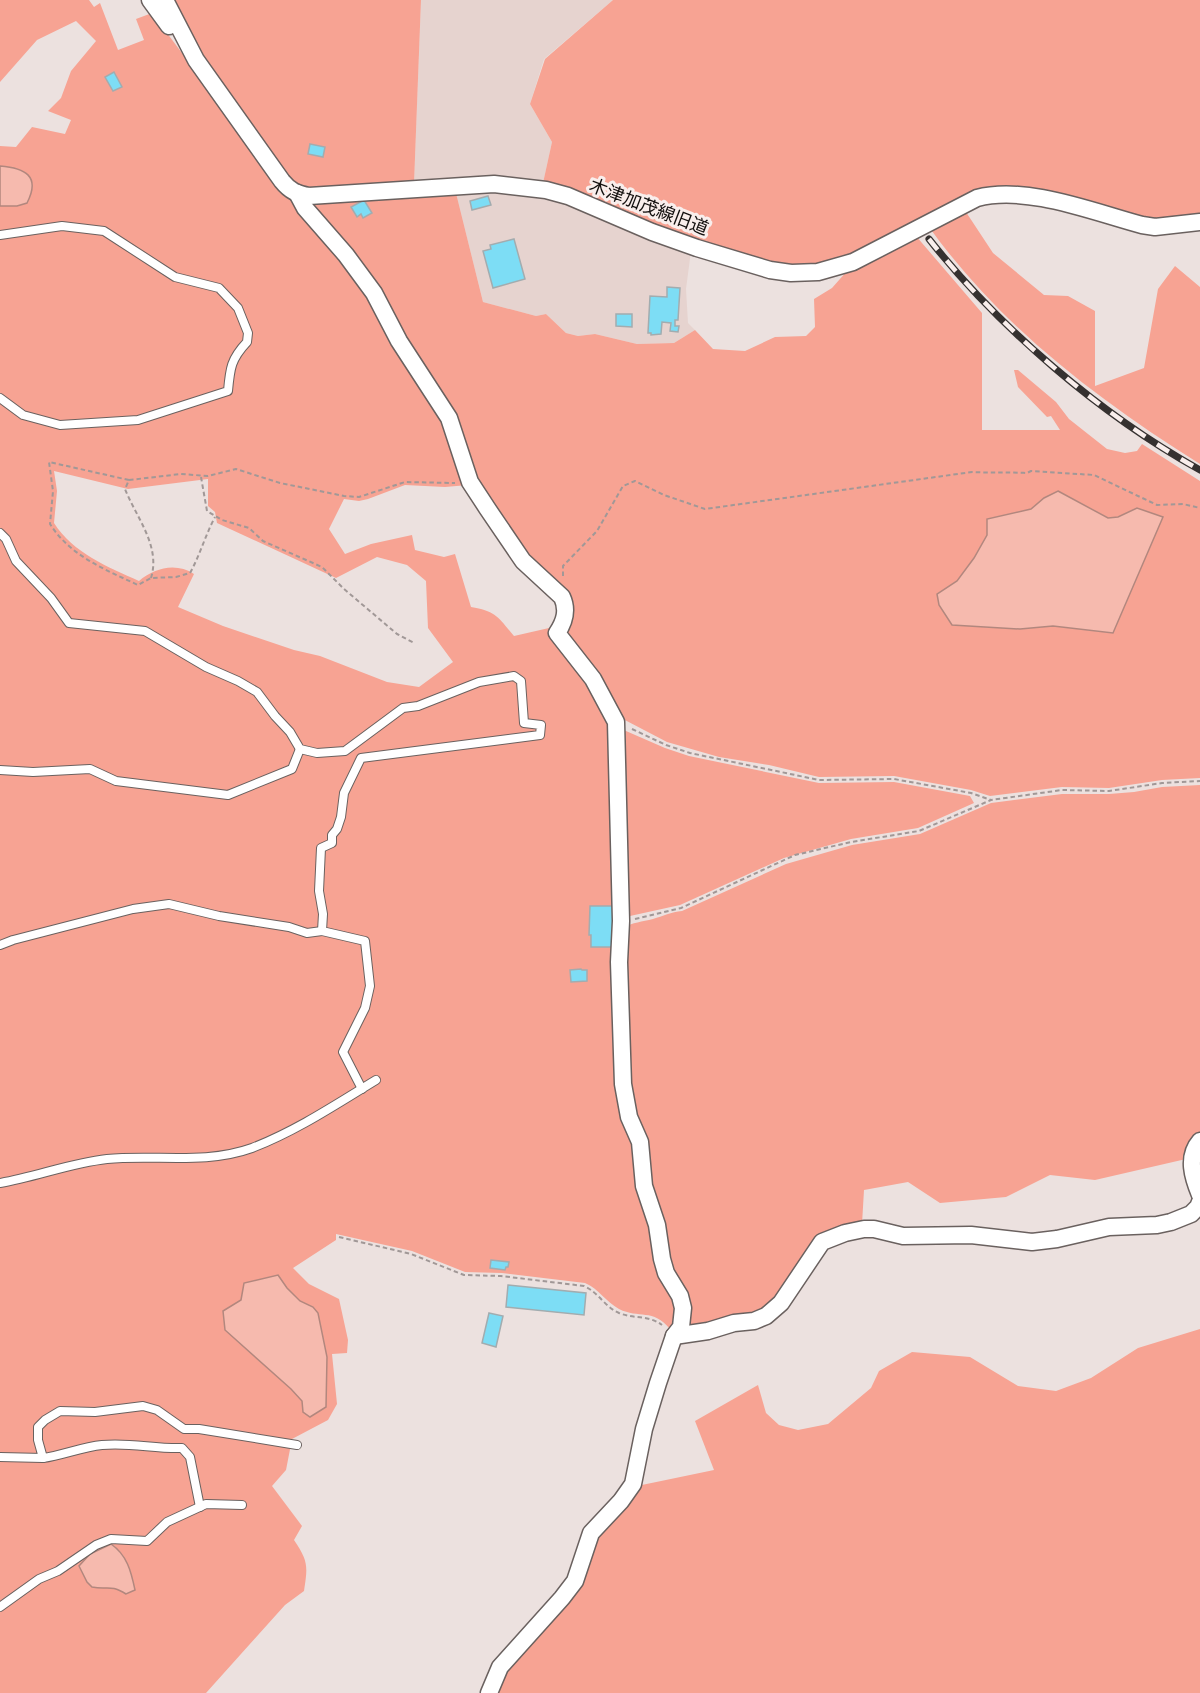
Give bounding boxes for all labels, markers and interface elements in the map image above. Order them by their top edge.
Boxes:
street label: 木津加茂線旧道 [586,174,712,240]

